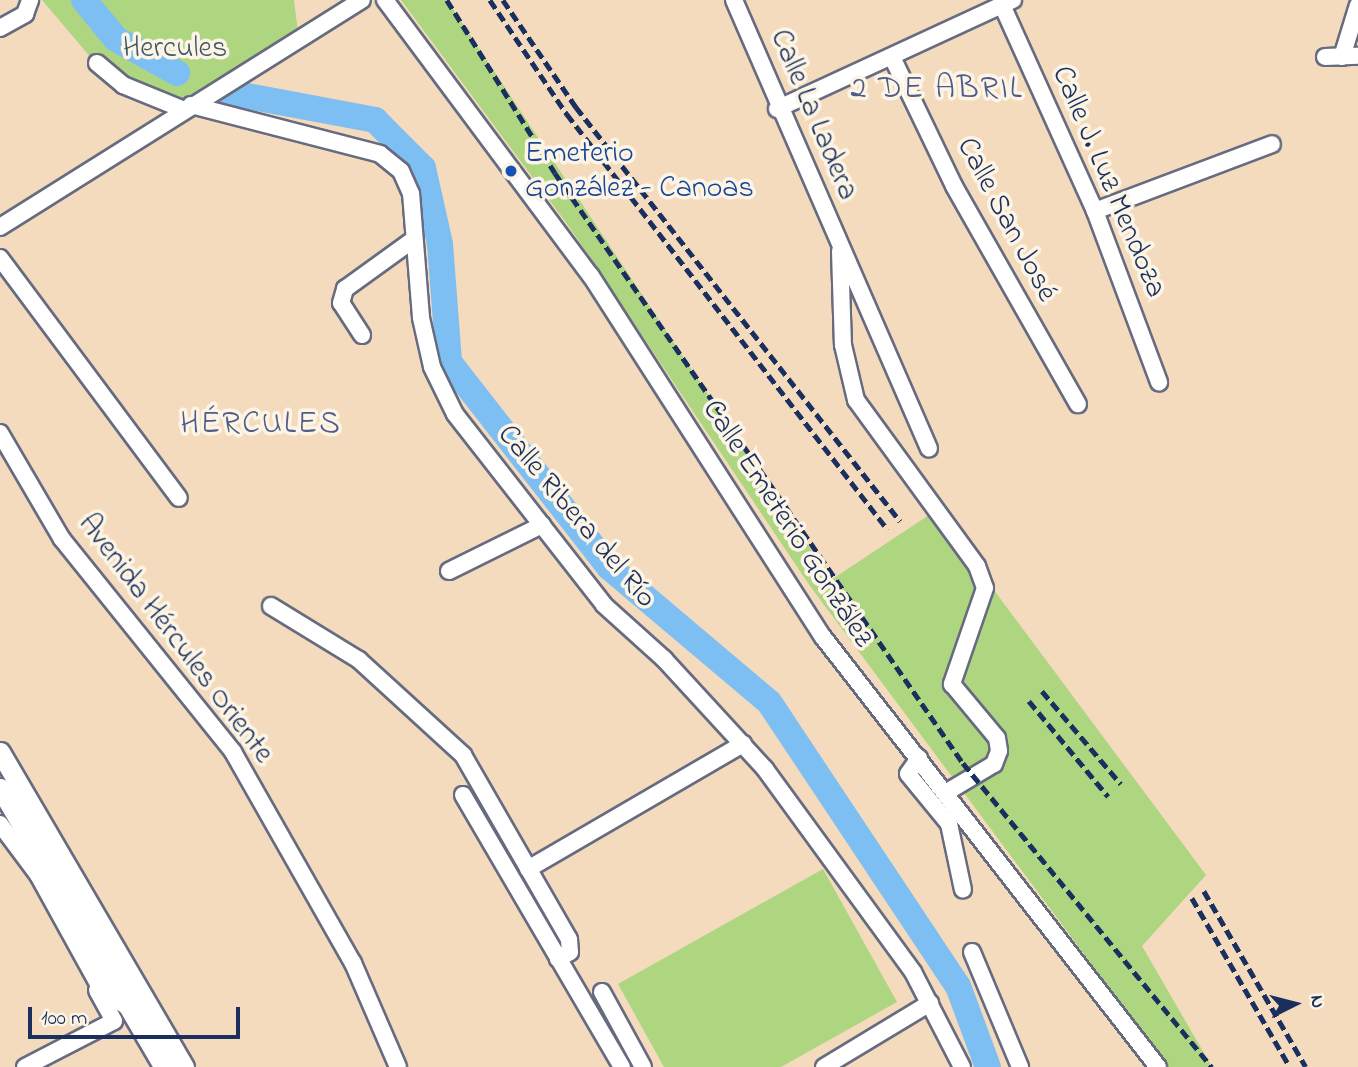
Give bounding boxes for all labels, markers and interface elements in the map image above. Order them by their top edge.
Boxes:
street label: Calle La Ladera [761,24,865,206]
park label: Hercules [123,31,227,67]
street label: Calle J. Luz Mendoza [1043,61,1173,303]
district label: 2 DE ABRIL [852,71,1022,109]
street label: Calle San José [948,132,1064,308]
place label: Emeterio González - Canoas [525,136,754,206]
marker: Emeterio González - Canoas [503,163,519,179]
street label: Calle Emeterio González [694,393,880,655]
district label: HÉRCULES [181,406,341,444]
street label: Calle Ribera del Río [489,418,663,616]
street label: Avenida Hércules Oriente [69,507,281,771]
north arrow [1260,969,1330,1039]
scale bar [32,993,243,1038]
text: N [1302,994,1330,1010]
text: 100 m [41,1004,87,1034]

